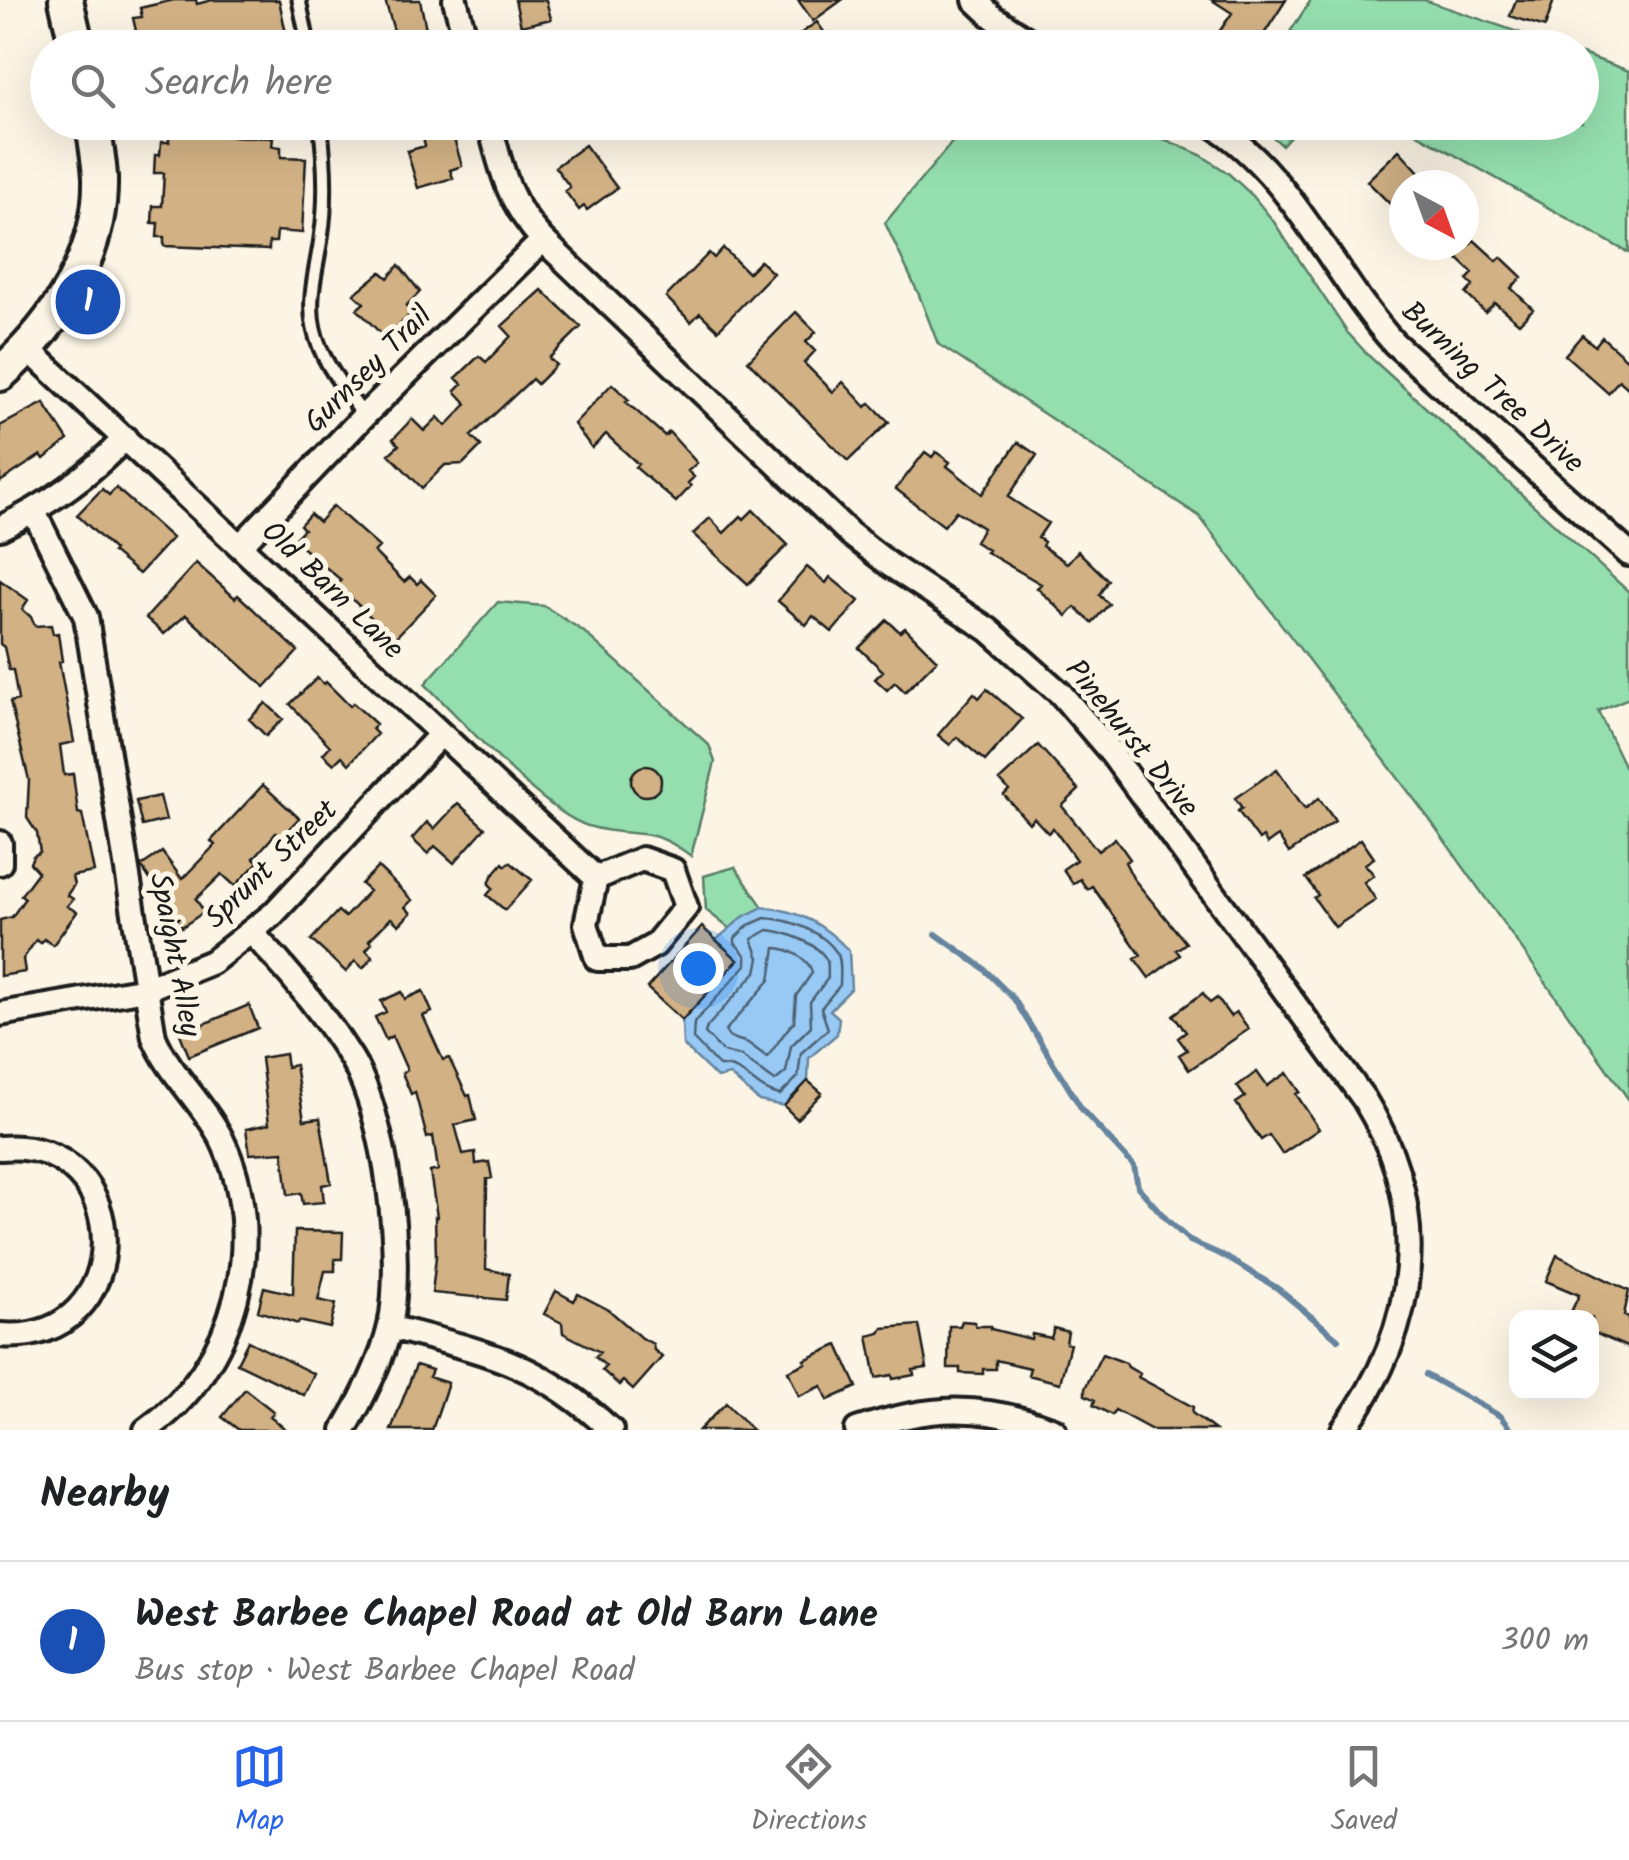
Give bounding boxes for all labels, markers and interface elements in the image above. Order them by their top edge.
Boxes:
search box [30,30,1599,140]
text: Search here [145,55,332,115]
icon: search [65,58,120,113]
north arrow [1389,170,1479,260]
pin: 1 [56,264,120,340]
street label: Burning Tree Drive [1389,290,1595,486]
street label: Gurnsey Trail [293,294,445,446]
street label: Old Barn Lane [249,510,415,672]
street label: Pinehurst Drive [1052,649,1210,829]
street label: Sprunt Street [194,788,350,941]
street label: Spaight Alley [135,869,214,1042]
your location [673,943,724,994]
map controls [1509,1310,1599,1400]
button: layers [1509,1310,1599,1400]
text: Nearby [40,1462,169,1529]
text: West Barbee Chapel Road at Old Barn Lane [135,1586,878,1646]
text: 1 [68,1616,77,1667]
text: 300 m [1500,1616,1589,1667]
text: Bus stop · West Barbee Chapel Road [135,1646,635,1697]
tab: Map [232,1739,287,1844]
tab: Directions [751,1739,867,1844]
tab: Saved [1331,1739,1397,1844]

